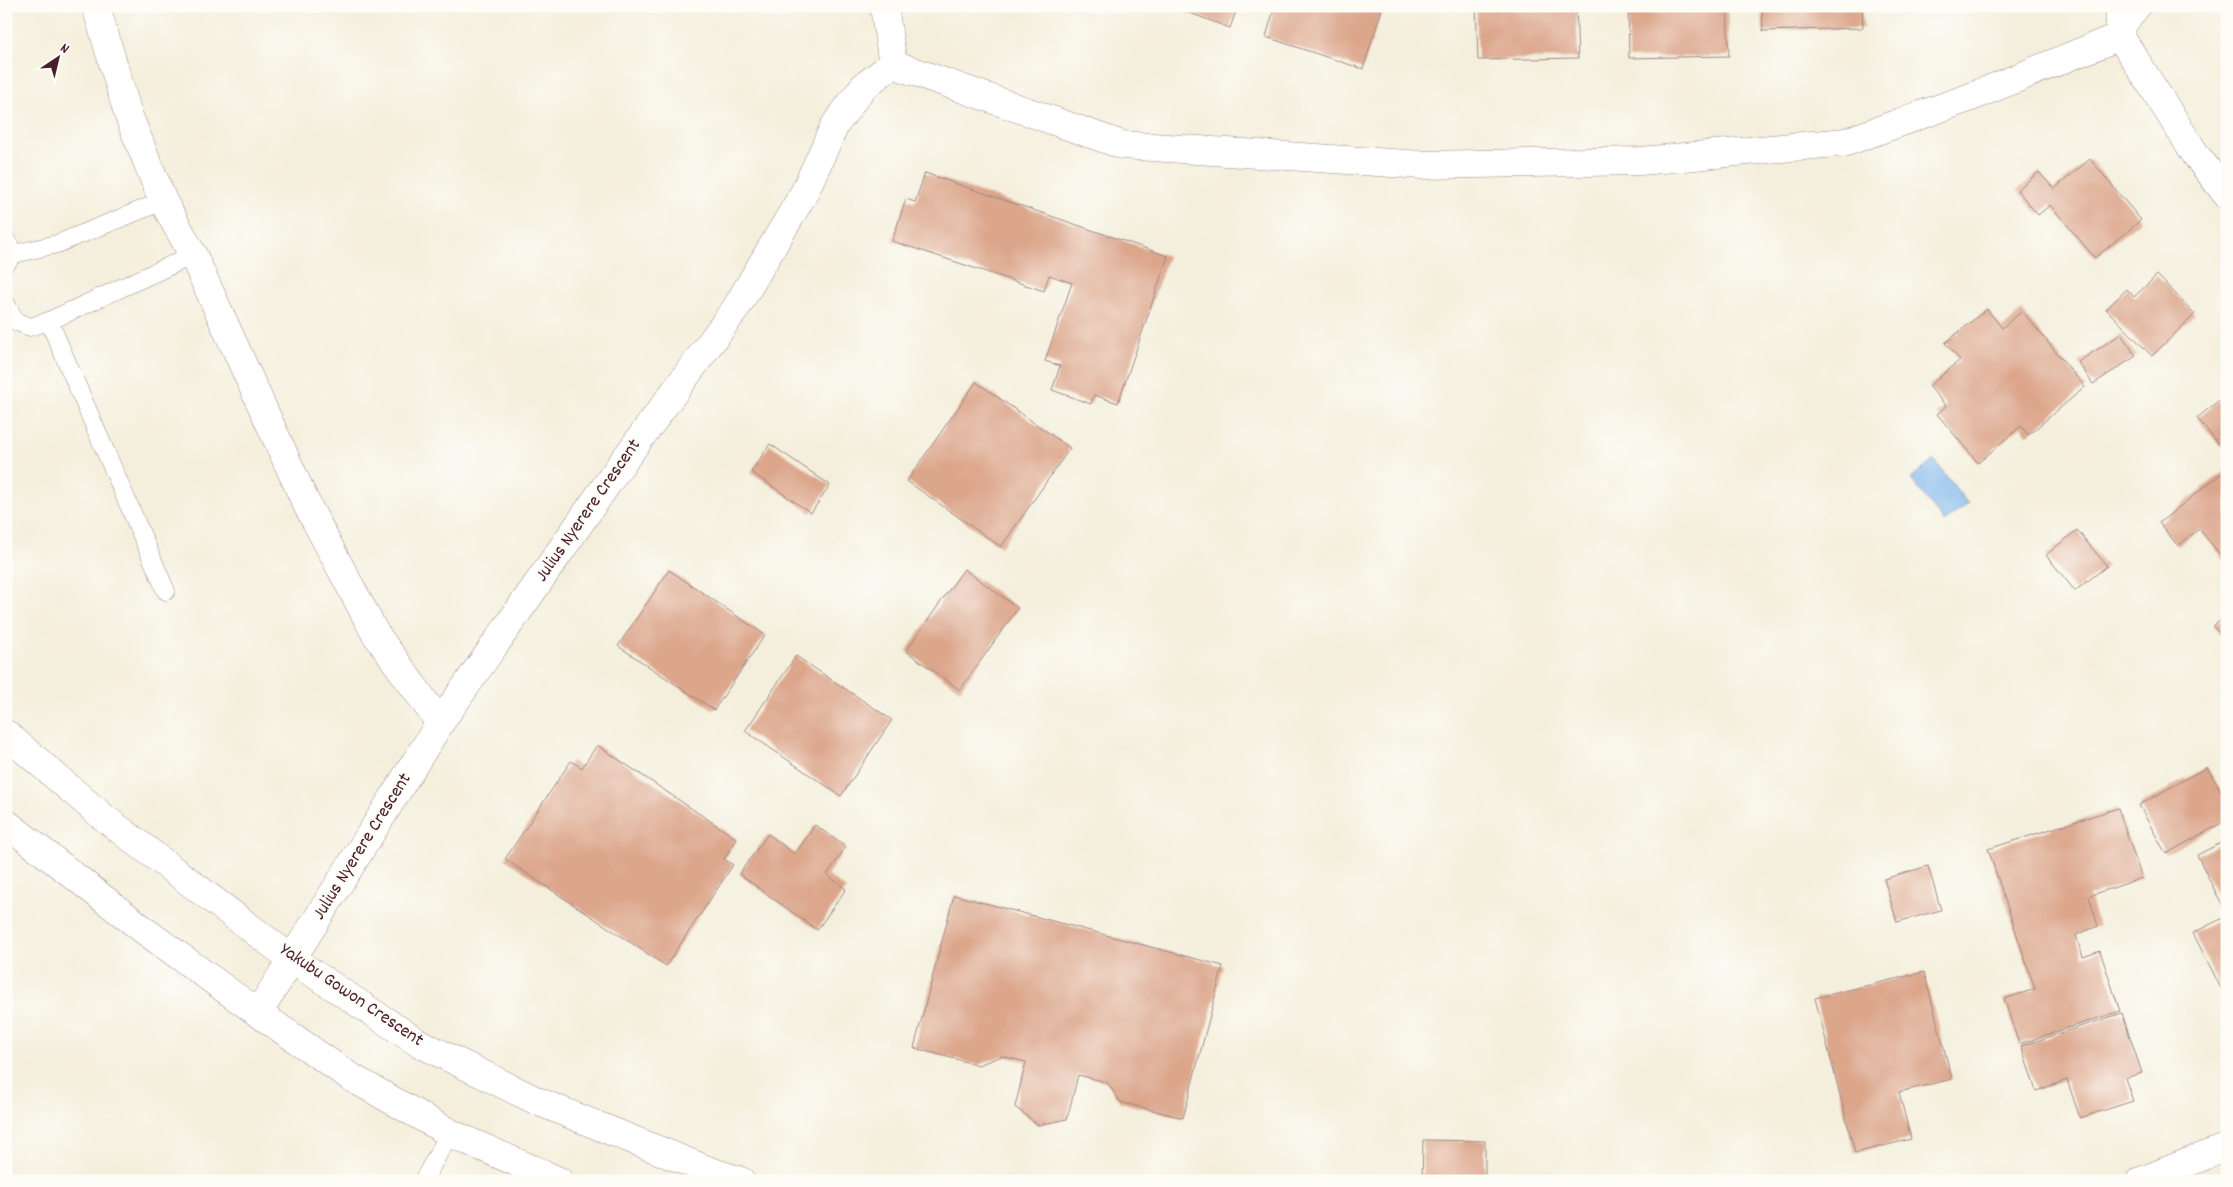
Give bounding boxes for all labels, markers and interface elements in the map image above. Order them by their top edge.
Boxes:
north arrow [32,32,82,82]
text: N [56,39,73,59]
street label: Julius Nyerere Crescent [530,434,648,588]
street label: Julius Nyerere Crescent [307,768,419,926]
street label: Yakubu Gowon Crescent [273,938,429,1054]

